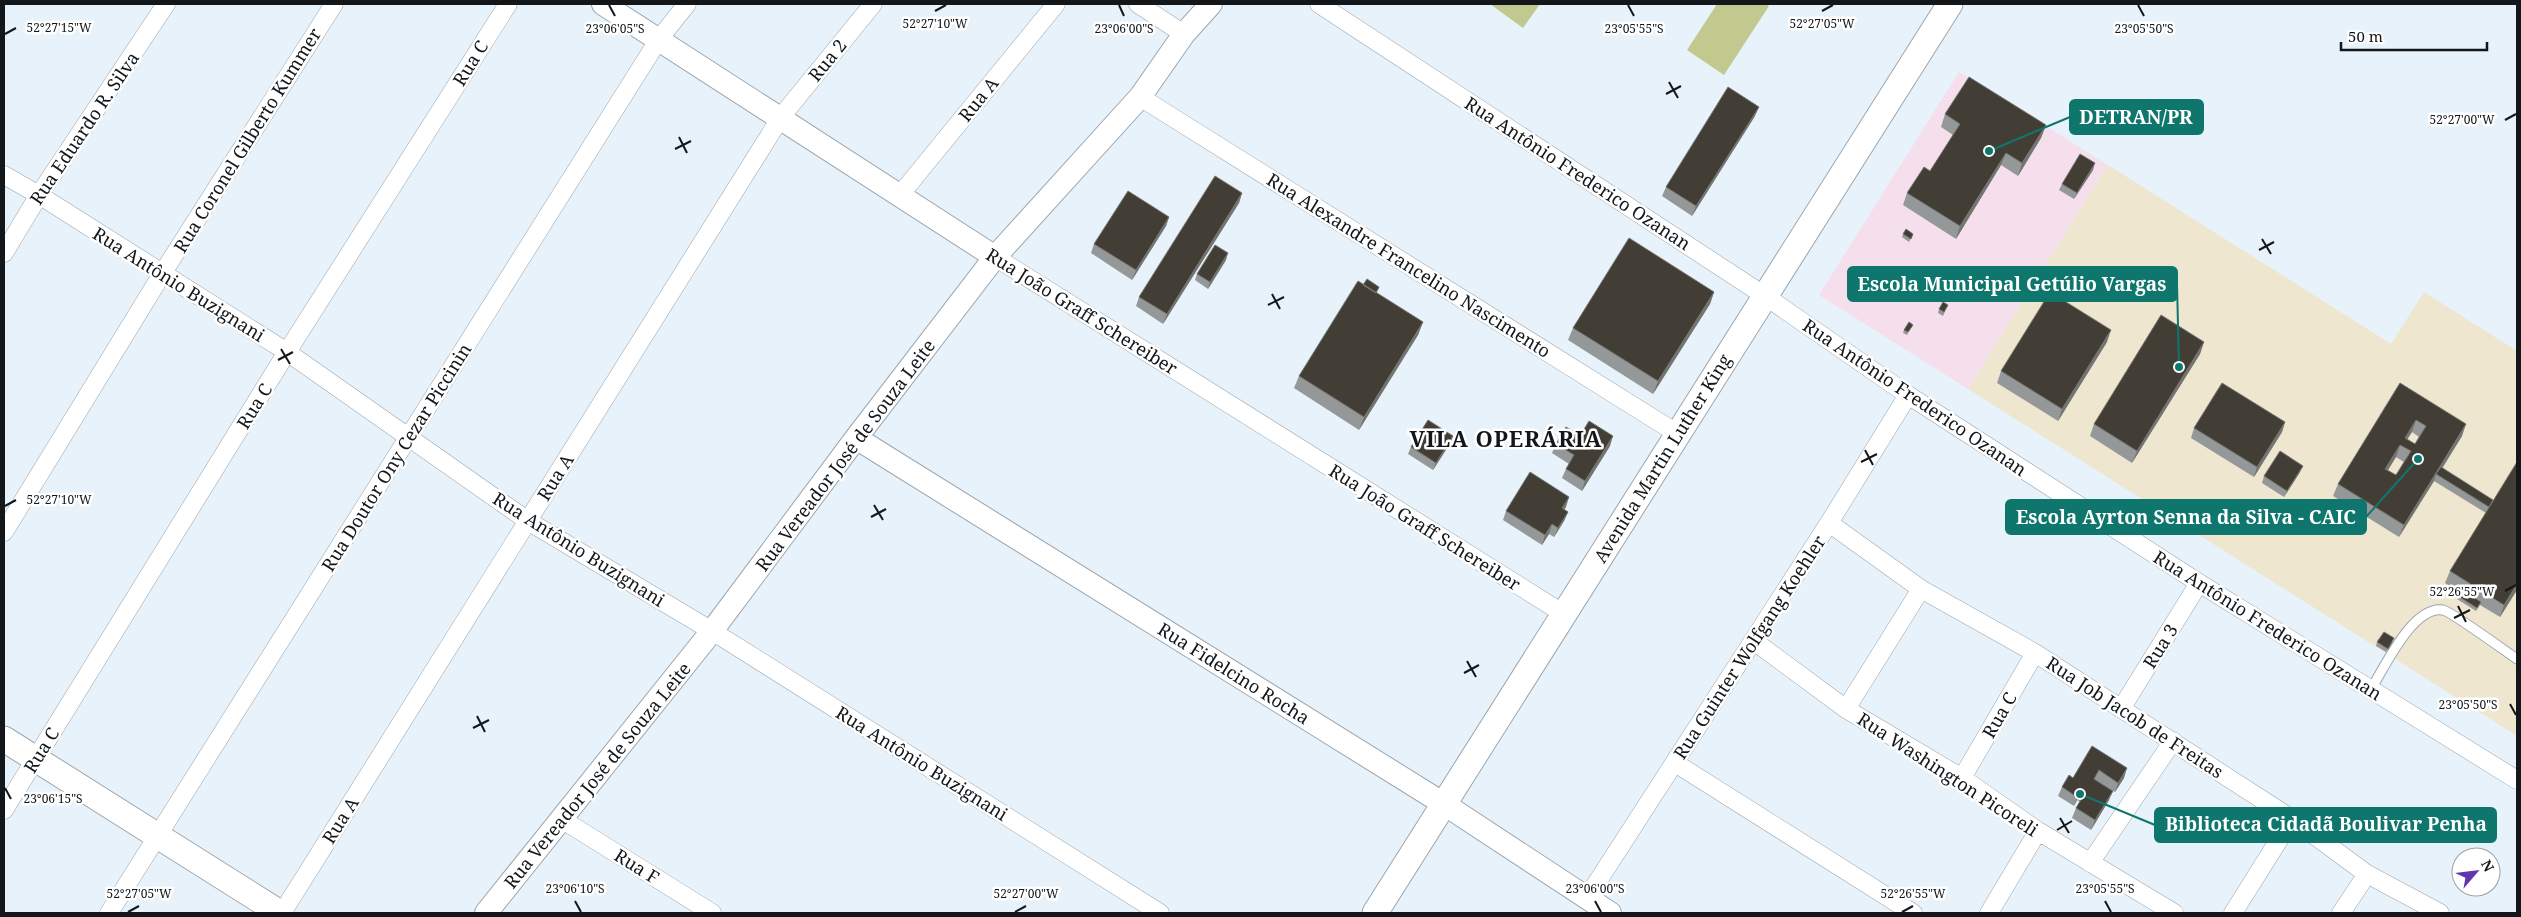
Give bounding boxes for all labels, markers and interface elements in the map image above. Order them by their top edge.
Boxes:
text: 52°27'10"W [902,15,968,32]
text: 52°27'05"W [1789,15,1855,32]
text: 52°27'15"W [26,19,92,36]
text: 23°06'05"S [585,20,645,37]
text: 23°06'00"S [1094,20,1154,37]
text: 23°05'55"S [1604,20,1664,37]
text: 23°05'50"S [2114,20,2174,37]
scale bar [2341,20,2487,52]
street label: Rua Coronel Gilberto Kummer [168,23,326,257]
text: 50 m [2348,26,2383,46]
street label: Rua 2 [803,34,851,86]
street label: Rua C [447,36,493,90]
street label: Rua Eduardo R. Silva [24,47,144,209]
street label: Rua A [953,71,1003,126]
street label: Rua Antônio Frederico Ozanan [1460,91,1696,255]
callout: DETRAN/PR [2070,100,2203,134]
text: DETRAN/PR [2079,104,2193,130]
text: 52°27'00"W [2429,111,2495,128]
street label: Rua Alexandre Francelino Nascimento [1263,167,1555,363]
street label: Rua Antônio Buzignani [88,221,270,347]
street label: Rua João Graff Schereiber [982,242,1183,380]
callout: Escola Municipal Getúlio Vargas [1848,267,2177,301]
text: Escola Municipal Getúlio Vargas [1858,271,2166,297]
street label: Rua Antônio Frederico Ozanan [1798,313,2032,481]
street label: Rua Vereador José de Souza Leite [750,334,940,576]
street label: Rua Doutor Ony Cezar Piccinin [316,338,476,576]
street label: Avenida Martin Luther King [1588,349,1736,567]
street label: Rua C [231,379,277,433]
district label: VILA OPERÁRIA [1410,423,1602,453]
street label: Rua A [531,449,579,505]
street label: Rua João Graff Schereiber [1325,458,1526,596]
street label: Rua Antônio Buzignani [488,486,670,612]
text: 52°27'10"W [26,491,92,508]
callout: Escola Ayrton Senna da Silva - CAIC [2006,500,2366,534]
text: Escola Ayrton Senna da Silva - CAIC [2016,504,2356,530]
street label: Rua Guinter Wolfgang Koehler [1667,530,1831,764]
street label: Rua Antônio Frederico Ozanan [2149,545,2387,706]
text: 52°26'55"W [2429,583,2495,600]
street label: Rua Fidelcino Rocha [1154,617,1314,729]
street label: Rua 3 [2137,619,2183,673]
street label: Rua Job Jacob de Freitas [2042,651,2228,783]
street label: Rua Vereador José de Souza Leite [498,657,696,893]
street label: Rua C [1976,688,2022,742]
text: 23°05'50"S [2438,696,2498,713]
street label: Rua Antônio Buzignani [831,700,1013,826]
street label: Rua Washington Picoreli [1853,707,2043,842]
street label: Rua C [18,723,64,777]
text: 23°06'15"S [23,790,83,807]
street label: Rua A [316,792,364,848]
callout: Biblioteca Cidadã Boulivar Penha [2155,808,2496,842]
text: Biblioteca Cidadã Boulivar Penha [2165,811,2487,837]
street label: Rua F [610,843,664,889]
north arrow [2451,847,2501,897]
text: N [2477,856,2499,875]
text: 23°06'10"S [545,880,605,897]
text: 23°06'00"S [1565,880,1625,897]
text: 23°05'55"S [2075,880,2135,897]
text: 52°27'05"W [106,885,172,902]
text: 52°27'00"W [993,885,1059,902]
text: 52°26'55"W [1880,885,1946,902]

